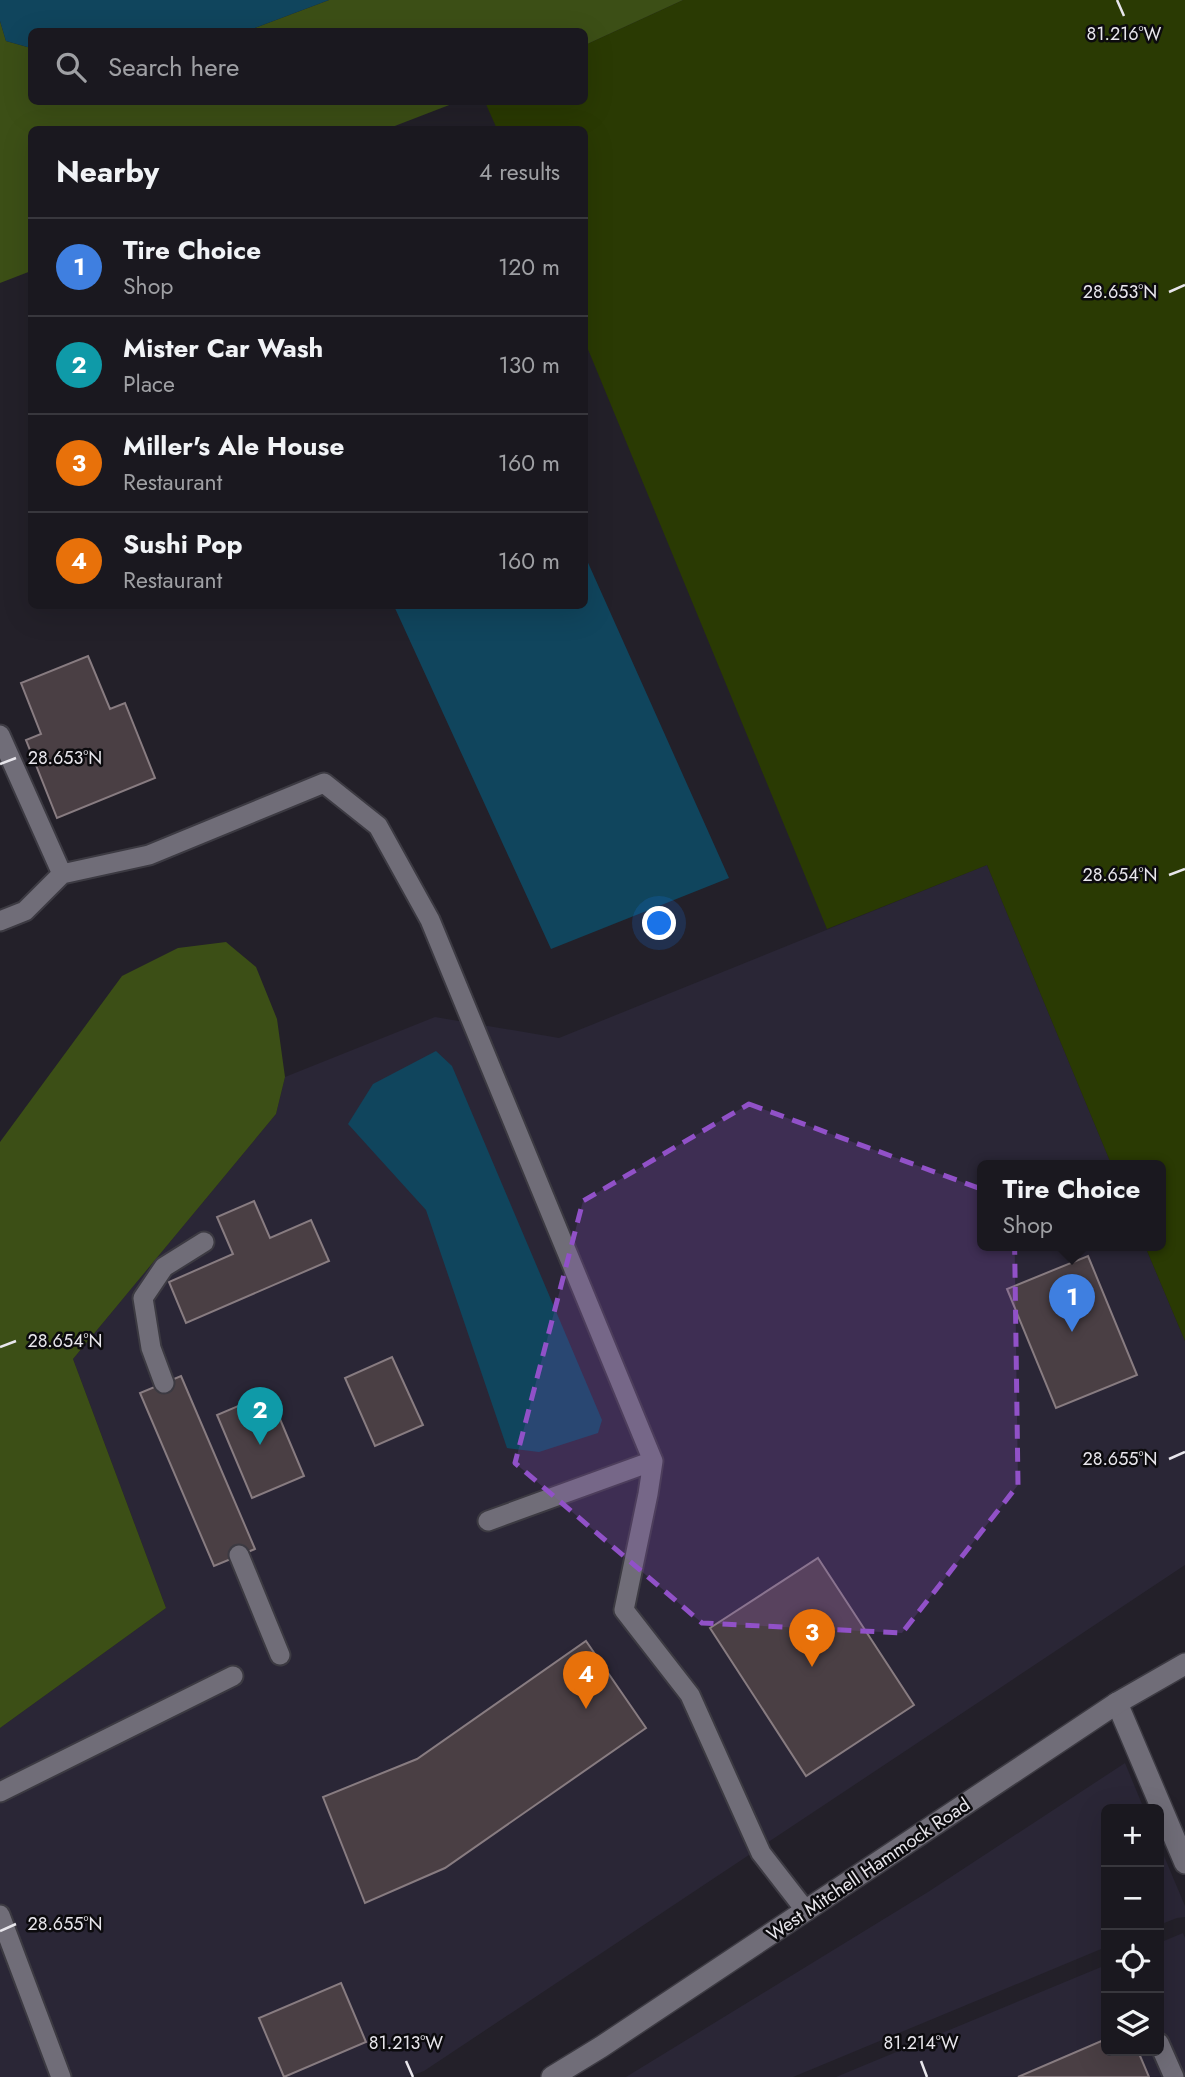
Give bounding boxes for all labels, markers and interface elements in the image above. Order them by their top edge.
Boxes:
text: 81.216°W [1087,21,1162,47]
search box [28,28,588,105]
icon: search [52,48,90,86]
text: Search here [108,48,240,86]
text: Nearby [56,150,159,193]
text: 4 results [479,155,560,189]
text: Tire Choice [123,231,261,269]
text: 1 [73,250,85,284]
text: 120 m [498,250,560,284]
text: Shop [123,269,173,303]
text: 28.653°N [1083,279,1157,305]
text: Mister Car Wash [123,329,323,367]
text: 2 [71,348,87,382]
text: 130 m [498,348,560,382]
text: Place [123,367,175,401]
text: Miller's Ale House [123,427,344,465]
text: 3 [72,446,86,480]
text: 160 m [498,446,560,480]
text: Restaurant [123,465,222,499]
text: Sushi Pop [123,525,243,563]
text: 4 [71,544,87,578]
text: 160 m [498,544,560,578]
text: Restaurant [123,563,222,597]
text: 28.653°N [28,745,102,771]
text: 28.654°N [1082,862,1158,888]
your location [642,906,676,940]
popup [977,1160,1166,1251]
text: Tire Choice [1002,1170,1141,1208]
text: Shop [1002,1208,1053,1242]
pin: 1 [1049,1274,1095,1332]
text: 28.654°N [27,1328,103,1354]
pin: 2 [237,1387,283,1445]
text: 28.655°N [1083,1446,1157,1472]
pin: 3 [789,1609,835,1667]
pin: 4 [563,1651,609,1709]
street label: West Mitchell Hammock Road [761,1791,975,1948]
map controls [1101,1804,1164,2056]
button: + [1101,1804,1164,1867]
button: − [1101,1867,1164,1930]
text: 28.655°N [28,1911,102,1937]
button: locate [1101,1930,1164,1993]
button: layers [1101,1993,1164,2056]
text: 81.213°W [369,2030,443,2056]
text: 81.214°W [884,2030,959,2056]

